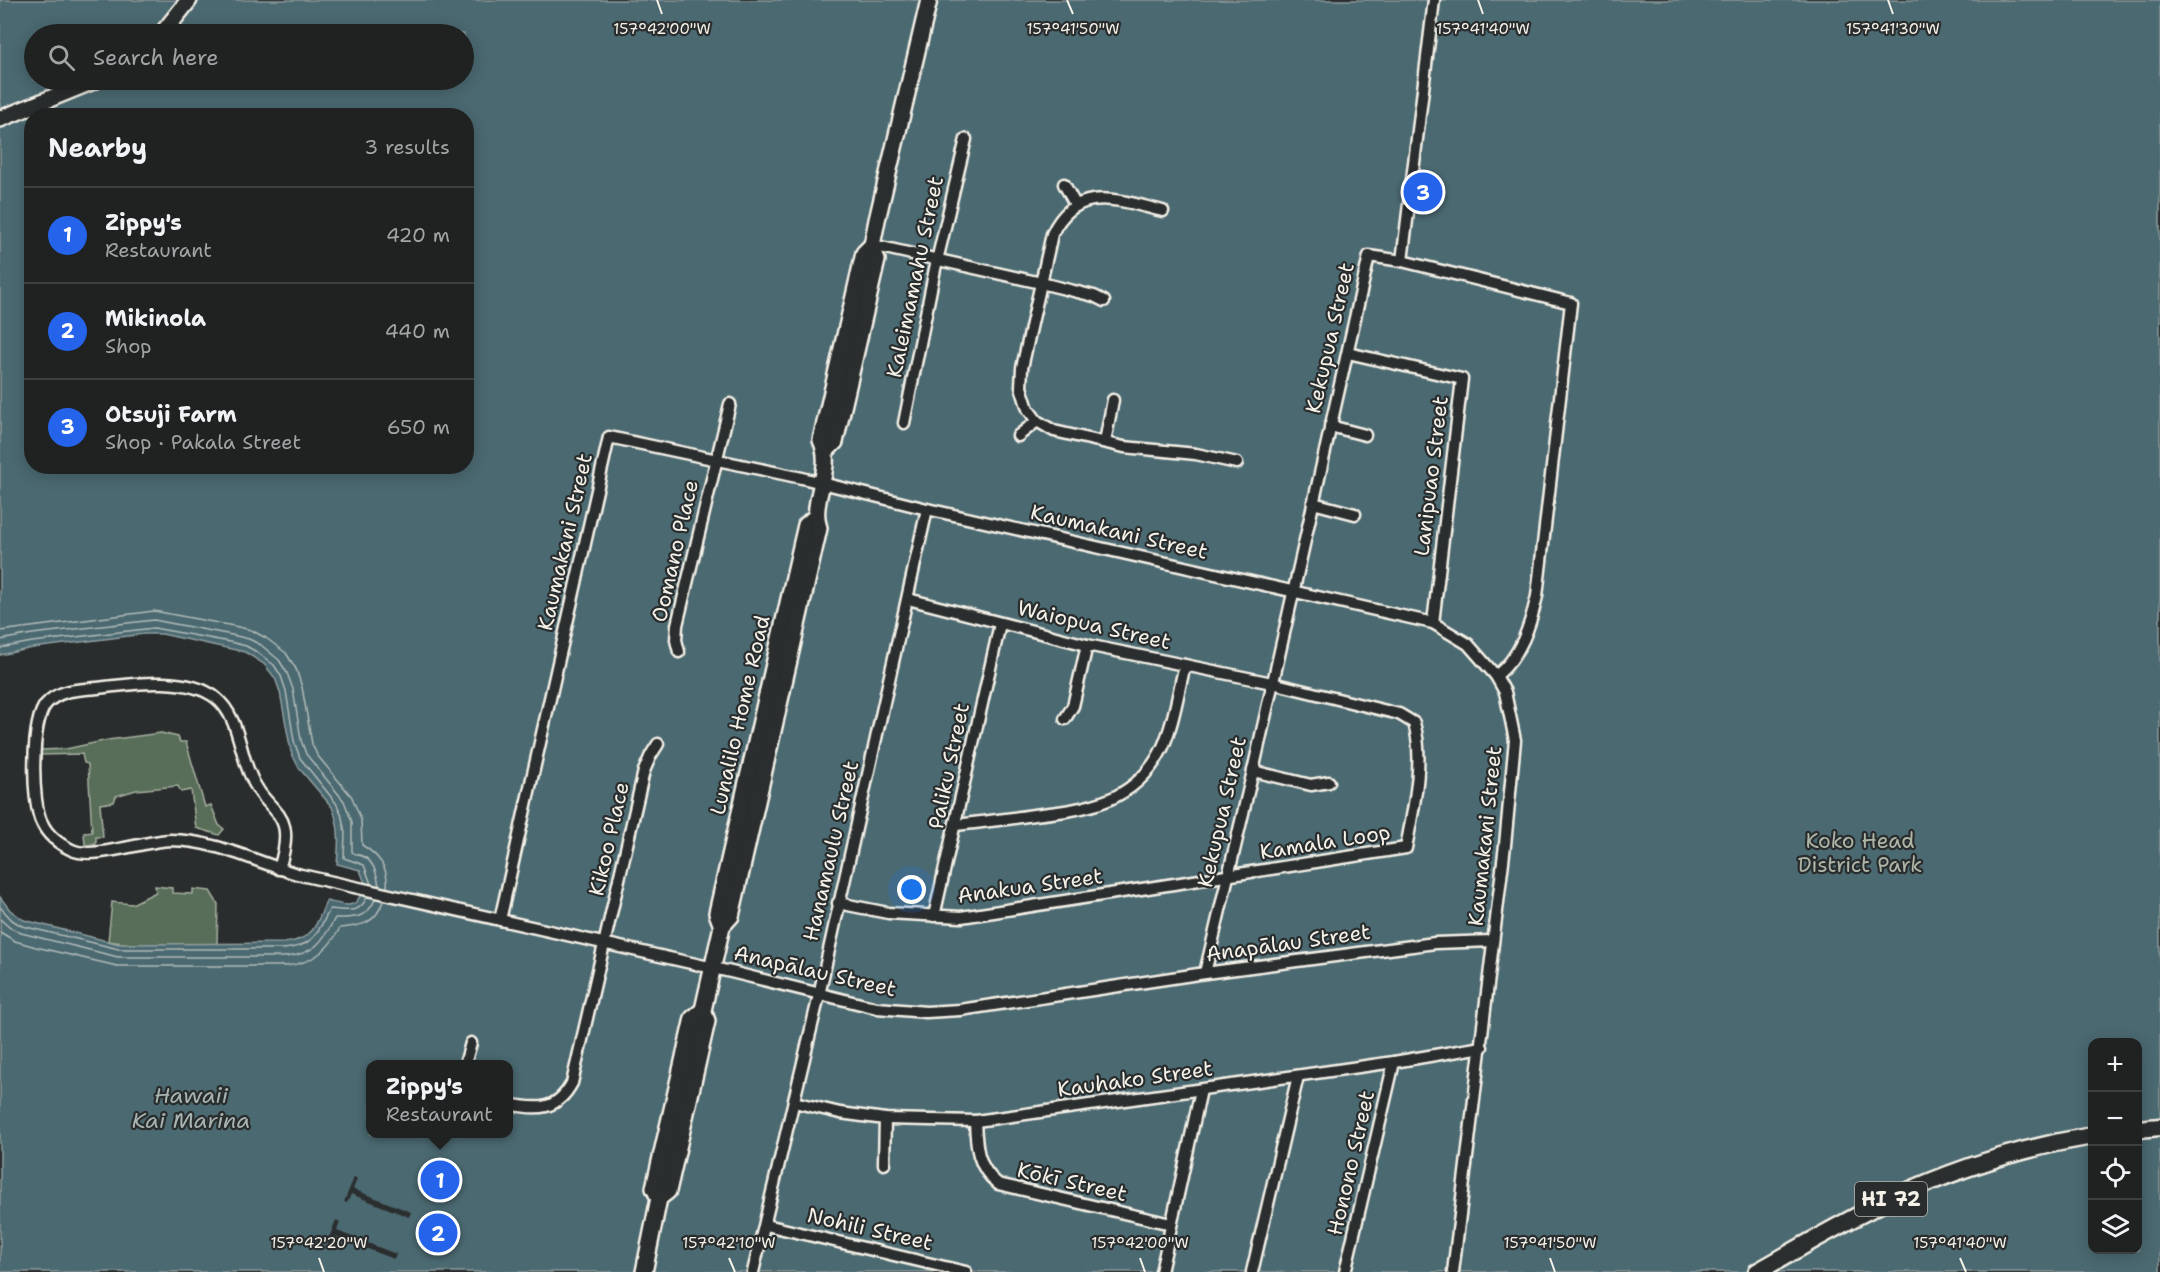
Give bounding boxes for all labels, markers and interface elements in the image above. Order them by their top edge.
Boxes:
text: 157°42'00"W [613,19,711,39]
text: 157°41'50"W [1026,19,1120,39]
text: 157°41'40"W [1436,19,1530,39]
text: 157°41'30"W [1846,19,1940,39]
search box [24,24,474,90]
icon: search [45,41,78,74]
text: Search here [93,43,219,72]
text: Nearby [48,130,147,165]
text: 3 results [364,134,450,160]
pin: 3 [1404,170,1442,214]
street label: Kaleimamahu Street [880,174,950,380]
text: Zippy's [105,208,182,237]
text: 1 [63,222,72,248]
text: 420 m [386,222,450,248]
text: Restaurant [105,237,212,263]
street label: Kekupua Street [1299,260,1361,416]
text: Mikinola [105,304,206,333]
text: 2 [61,318,75,344]
text: 440 m [385,318,450,344]
text: Shop [105,333,152,359]
street label: Lanipuao Street [1407,394,1455,558]
text: Otsuji Farm [105,400,237,429]
text: 3 [61,414,75,440]
text: 650 m [387,414,450,440]
text: Shop · Pakala Street [105,429,301,455]
street label: Kaumakani Street [531,451,599,633]
street label: Oomano Place [645,477,705,625]
street label: Kaumakani Street [1028,498,1210,566]
street label: Waiopua Street [1015,594,1173,656]
street label: Lunalilo Home Road [703,613,777,817]
street label: Paliku Street [922,700,976,832]
street label: Kekupua Street [1191,734,1253,890]
street label: Kaumakani Street [1462,745,1508,927]
street label: Hanamaulu Street [797,758,865,944]
street label: Kikoo Place [582,779,636,899]
street label: Kamala Loop [1258,818,1392,866]
park label: Koko Head District Park [1798,827,1922,879]
street label: Anakua Street [956,862,1104,910]
your location [897,875,926,904]
street label: Anapālau Street [1204,918,1372,968]
street label: Anapālau Street [731,939,899,1003]
map controls [2088,1038,2142,1254]
button: + [2088,1038,2142,1092]
street label: Kauhako Street [1056,1054,1214,1104]
popup [366,1060,513,1138]
text: Zippy's [386,1072,463,1101]
water label: Hawaii Kai Marina [132,1081,250,1135]
street label: Honono Street [1321,1088,1381,1238]
button: − [2088,1092,2142,1146]
text: Restaurant [386,1101,493,1127]
button: locate [2088,1146,2142,1200]
street label: Kōkī Street [1014,1156,1130,1208]
pin: 1 [420,1158,460,1202]
road number: HI 72 [1855,1182,1927,1216]
button: layers [2088,1200,2142,1254]
street label: Nohili Street [804,1201,936,1257]
pin: 2 [418,1210,458,1256]
text: 157°42'20"W [270,1233,368,1253]
text: 157°42'10"W [682,1233,776,1253]
text: 157°42'00"W [1091,1233,1189,1253]
text: 157°41'50"W [1503,1233,1597,1253]
text: 157°41'40"W [1913,1233,2007,1253]

